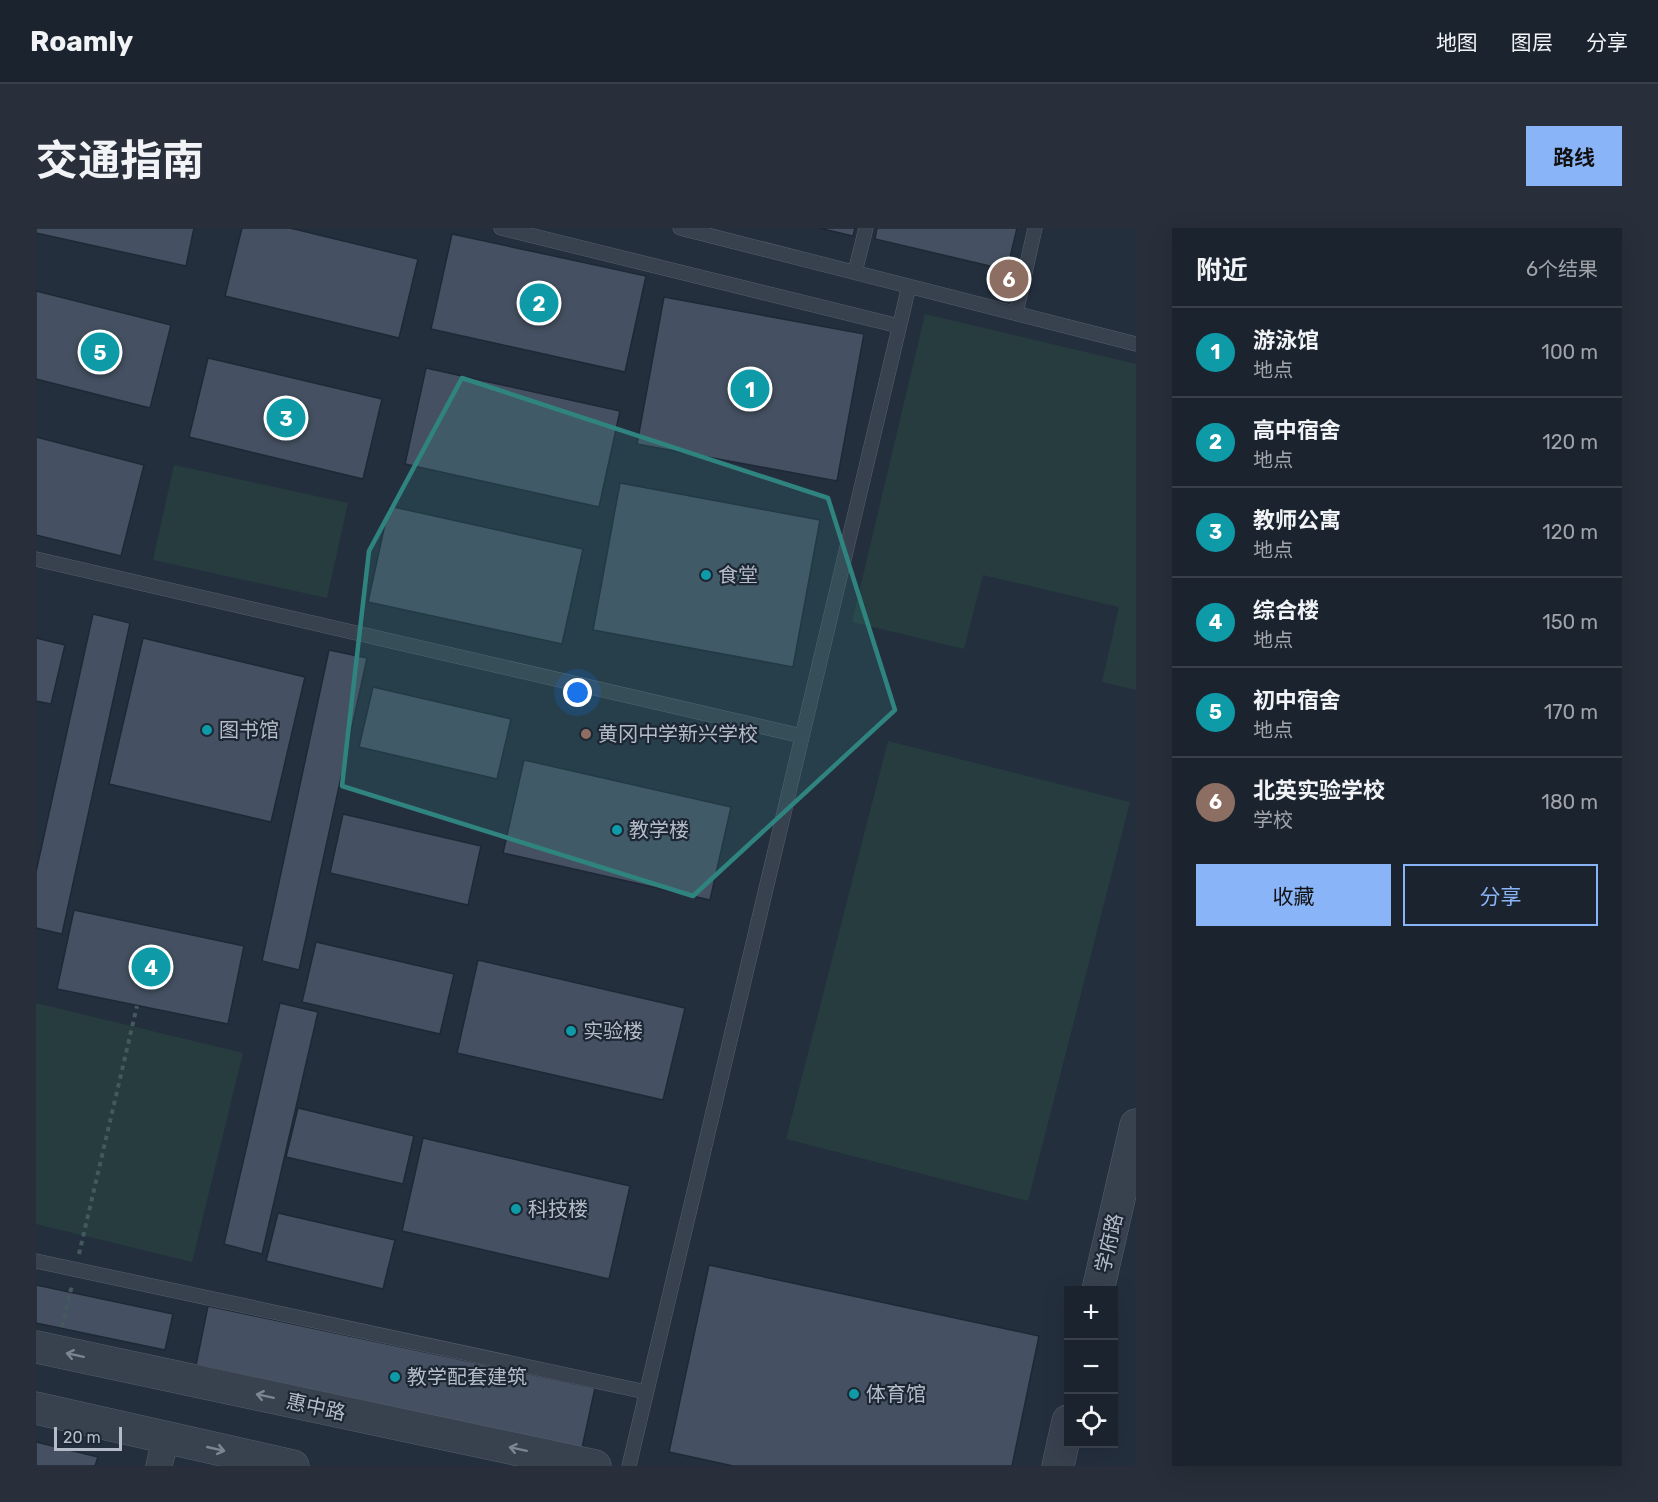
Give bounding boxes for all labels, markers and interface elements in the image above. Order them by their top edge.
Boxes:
text: Roamly [30,25,133,58]
text: 地图 [1436,30,1478,55]
text: 图层 [1511,30,1553,55]
text: 分享 [1586,30,1628,55]
button: 路线 [1526,126,1622,186]
text: 交通指南 [36,136,204,186]
text: 附近 [1196,255,1248,286]
pin: 6 [990,256,1028,302]
text: 6个结果 [1526,257,1598,281]
pin: 2 [520,280,558,326]
text: 游泳馆 [1253,327,1319,354]
pin: 5 [80,330,120,374]
text: 1 [1211,340,1220,364]
text: 100 m [1541,340,1598,364]
text: 地点 [1253,358,1293,382]
pin: 1 [730,366,770,412]
pin: 3 [266,396,306,441]
text: 高中宿舍 [1253,417,1341,444]
text: 2 [1209,430,1222,454]
text: 120 m [1542,430,1598,454]
text: 地点 [1253,448,1293,472]
text: 教师公寓 [1253,507,1341,534]
text: 3 [1209,520,1222,544]
text: 120 m [1542,520,1598,544]
text: 地点 [1253,538,1293,562]
place label: 食堂 [718,563,758,587]
marker: 食堂 [699,568,713,582]
text: 综合楼 [1253,597,1319,624]
text: 4 [1209,610,1222,634]
text: 150 m [1542,610,1598,634]
text: 地点 [1253,628,1293,652]
your location [563,678,592,707]
text: 初中宿舍 [1253,687,1341,714]
text: 5 [1209,700,1222,724]
text: 170 m [1544,700,1598,724]
place label: 图书馆 [219,718,279,742]
text: 地点 [1253,718,1293,742]
place label: 黄冈中学新兴学校 [598,722,758,746]
marker: 图书馆 [200,723,214,737]
marker: 黄冈中学新兴学校 [579,727,593,741]
text: 北英实验学校 [1253,777,1385,804]
text: 6 [1209,790,1222,814]
text: 180 m [1541,790,1598,814]
text: 学校 [1253,808,1293,832]
place label: 教学楼 [629,818,689,842]
marker: 教学楼 [610,823,624,837]
button: 收藏 [1196,864,1391,926]
button: 分享 [1403,864,1598,926]
pin: 4 [132,944,170,990]
place label: 实验楼 [583,1019,643,1043]
marker: 实验楼 [564,1024,578,1038]
place label: 科技楼 [528,1197,588,1221]
marker: 科技楼 [509,1202,523,1216]
street label: 学府路 [1091,1211,1127,1275]
map controls [1064,1286,1118,1448]
button: + [1064,1286,1118,1340]
button: − [1064,1340,1118,1394]
one-way arrow [65,1349,85,1360]
place label: 教学配套建筑 [407,1365,527,1389]
marker: 教学配套建筑 [388,1370,402,1384]
place label: 体育馆 [866,1382,926,1406]
marker: 体育馆 [847,1387,861,1401]
street label: 惠中路 [284,1389,348,1425]
one-way arrow [256,1390,276,1401]
button: locate [1064,1394,1118,1448]
scale bar [54,1424,122,1452]
text: 20 m [63,1428,101,1447]
one-way arrow [206,1443,225,1455]
one-way arrow [508,1443,527,1455]

